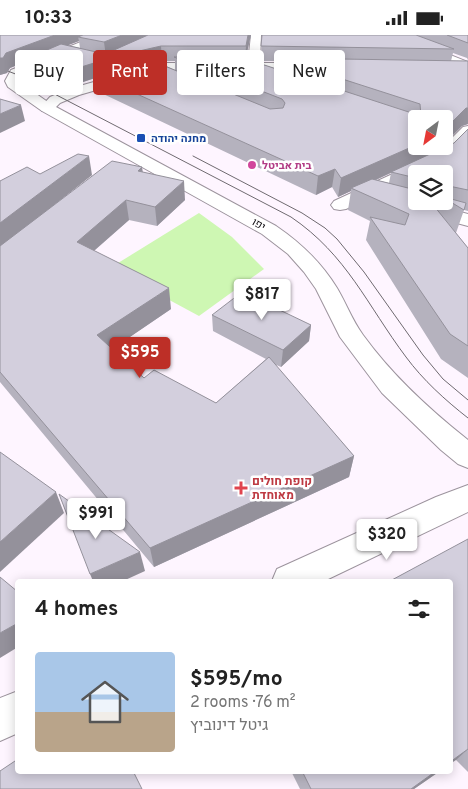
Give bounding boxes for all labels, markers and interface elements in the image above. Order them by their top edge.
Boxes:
text: 10:33 [25,6,73,30]
chip: Buy [15,50,83,95]
chip: Rent [93,50,167,95]
chip: Filters [177,50,264,95]
chip: New [274,50,345,95]
north arrow [408,110,452,155]
map controls [408,110,453,210]
marker: מחנה יהודה [135,132,147,144]
place label: מחנה יהודה [151,132,206,146]
marker: בית אביטל [246,159,258,171]
place label: בית אביטל [262,159,312,173]
button: layers [408,165,453,210]
street label: יפו [249,215,268,234]
pin: $817 [232,279,292,321]
text: $817 [245,285,279,305]
pin: $595 [110,337,170,379]
text: $595 [120,343,160,363]
place label: קופת חולים מאוחדת [252,474,312,504]
marker: קופת חולים מאוחדת [234,481,248,495]
pin: $991 [66,497,126,540]
text: $991 [78,504,114,524]
pin: $320 [357,519,417,561]
text: $320 [367,525,407,545]
icon: filters [405,595,433,623]
text: 4 homes [35,596,118,623]
text: $595/mo [190,666,283,693]
icon: home [75,672,135,732]
text: 2 rooms · 76 m² [190,693,296,713]
text: גיטל דינוביץ [190,716,268,736]

